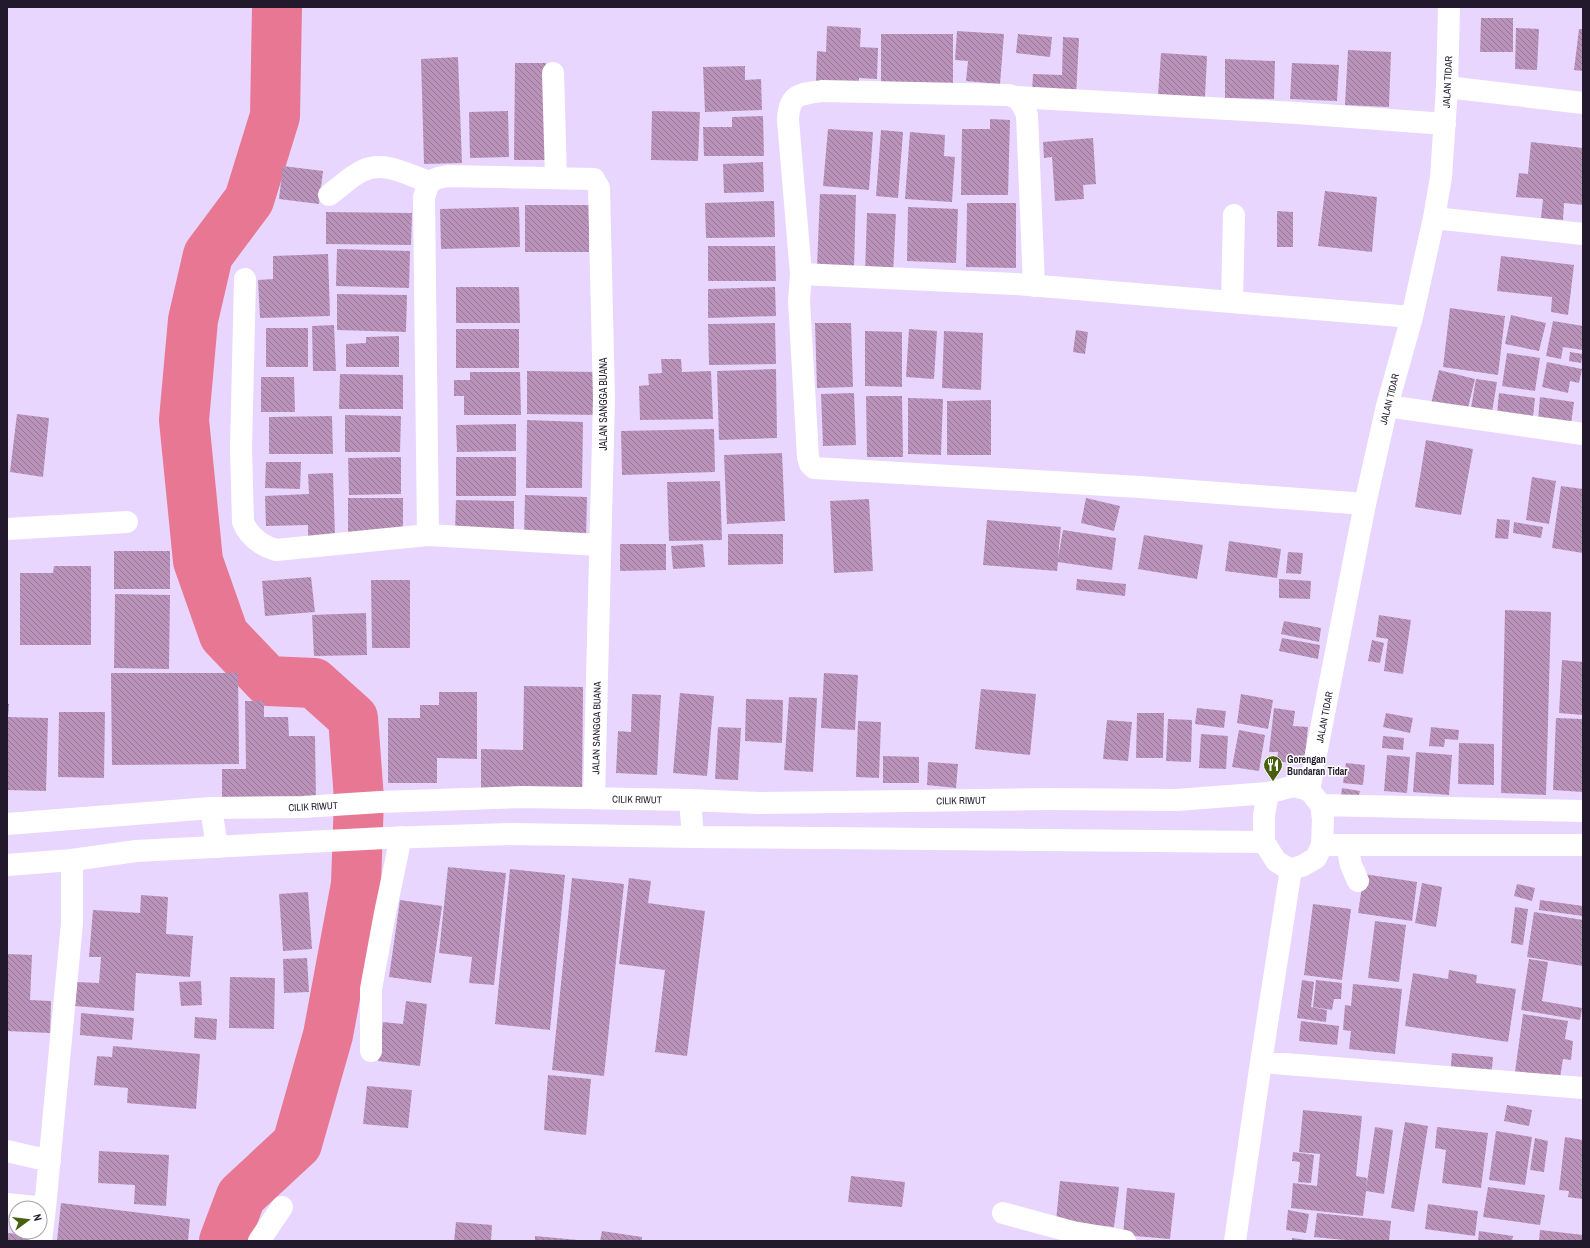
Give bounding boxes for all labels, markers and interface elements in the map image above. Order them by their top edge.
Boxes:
street label: JALAN TIDAR [1440,56,1455,108]
street label: JALAN SANGGA BUANA [597,357,610,450]
street label: JALAN TIDAR [1377,372,1402,426]
street label: JALAN SANGGA BUANA [589,681,604,775]
street label: JALAN TIDAR [1313,690,1336,744]
place label: Gorengan Bundaran Tidar [1287,753,1348,778]
restaurant icon: Gorengan Bundaran Tidar [1262,754,1284,782]
street label: CILIK RIWUT [612,793,662,806]
street label: CILIK RIWUT [936,794,986,807]
street label: CILIK RIWUT [288,799,338,814]
north arrow [8,1200,48,1240]
text: N [30,1212,45,1222]

